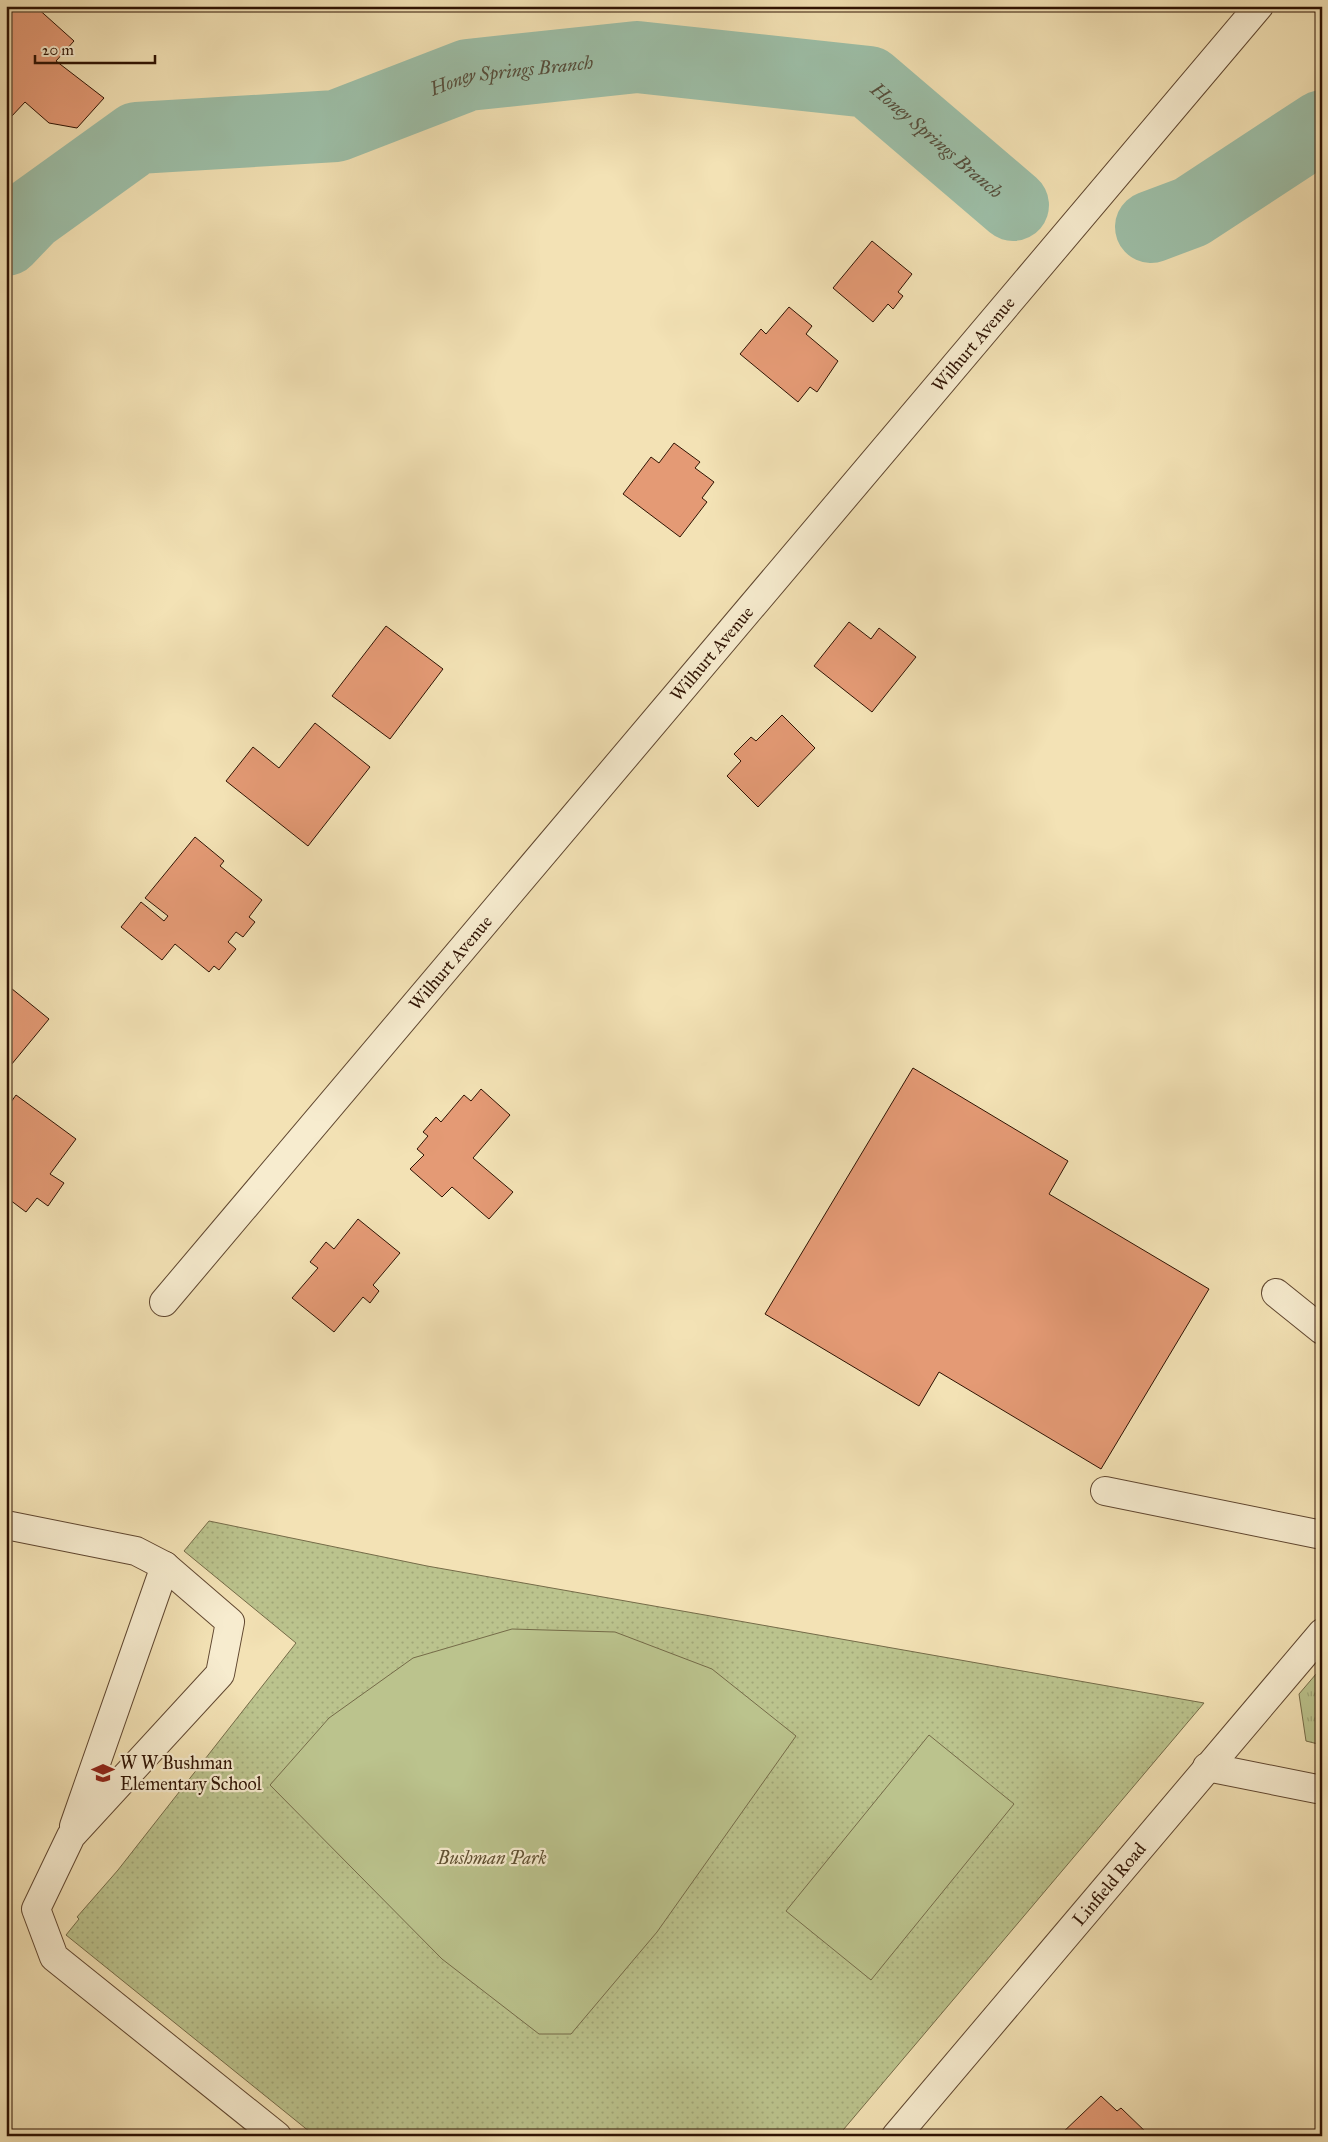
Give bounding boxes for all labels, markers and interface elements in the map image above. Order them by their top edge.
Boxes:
scale bar [35,32,155,64]
text: 20 m [42,41,74,59]
water label: Honey Springs Branch [425,51,594,101]
water label: Honey Springs Branch [865,77,1007,203]
street label: Wilhurt Avenue [927,292,1020,396]
street label: Wilhurt Avenue [666,601,758,705]
street label: Wilhurt Avenue [404,911,497,1015]
place label: W W Bushman Elementary School [120,1752,262,1795]
school or university icon: W W Bushman Elementary School [90,1760,116,1786]
street label: Linfield Road [1068,1838,1151,1930]
park label: Bushman Park [436,1847,547,1869]

